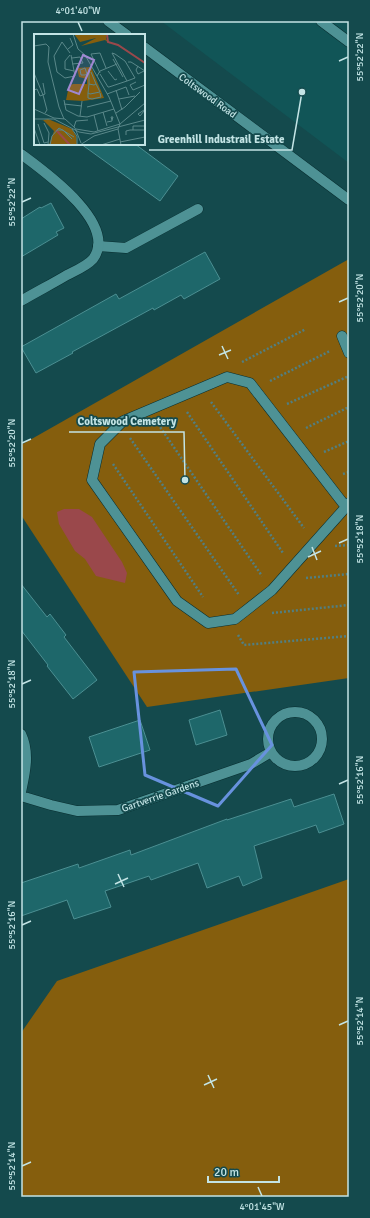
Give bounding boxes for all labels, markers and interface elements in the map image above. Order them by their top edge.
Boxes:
text: 4°01'40"W [55,5,101,17]
text: 55°52'22"N [354,33,366,81]
inset map [34,34,145,145]
street label: Coltswood Road [176,71,239,121]
callout: Greenhill Industrail Estate [149,127,292,150]
text: Greenhill Industrail Estate [158,133,285,146]
text: 55°52'22"N [6,178,18,226]
text: 55°52'20"N [354,274,366,322]
callout: Coltswood Cemetery [69,409,184,432]
text: Coltswood Cemetery [78,415,177,428]
text: 55°52'20"N [6,419,18,467]
text: 55°52'18"N [354,515,366,563]
text: 55°52'18"N [6,660,18,708]
text: 55°52'16"N [354,756,366,804]
street label: Gartverrie Gardens [120,777,201,815]
text: 55°52'16"N [6,901,18,949]
text: 55°52'14"N [354,997,366,1045]
text: 55°52'14"N [6,1142,18,1190]
scale bar [208,1158,279,1184]
text: 20 m [214,1165,239,1180]
text: 4°01'45"W [239,1201,285,1213]

